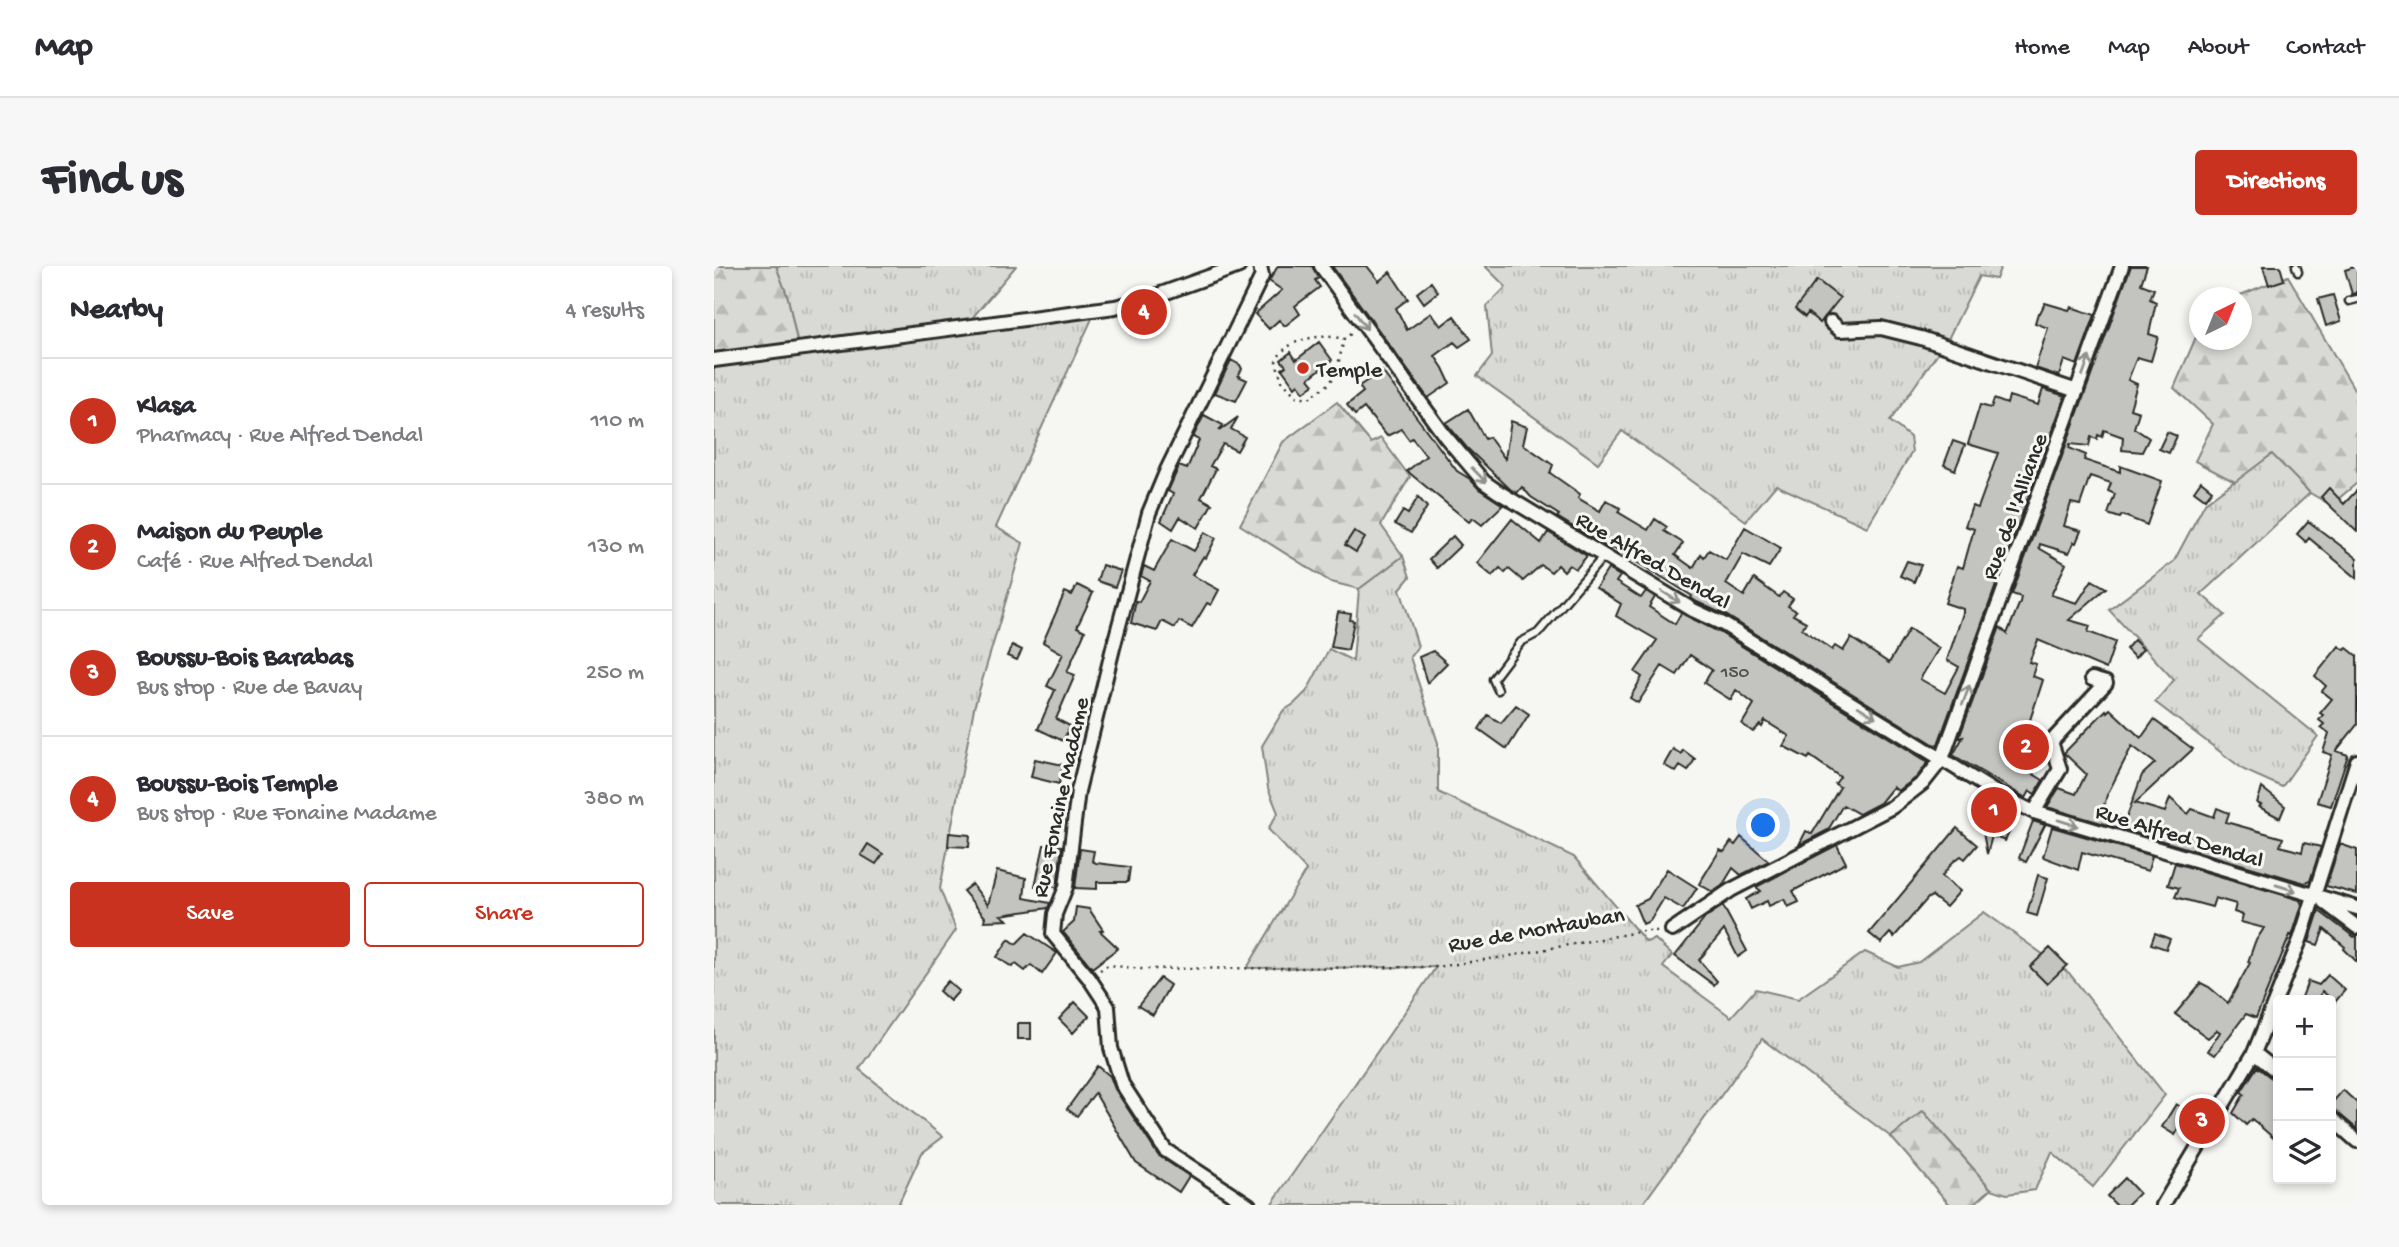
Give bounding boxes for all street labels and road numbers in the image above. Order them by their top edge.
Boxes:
street label: Rue de l'Alliance [1977,429,2056,584]
street label: Rue Alfred Dendal [1570,507,1734,617]
street label: Rue Fonaine Madame [1028,694,1097,900]
street label: Rue Alfred Dendal [2092,799,2266,876]
street label: Rue de Montauban [1446,903,1627,960]

